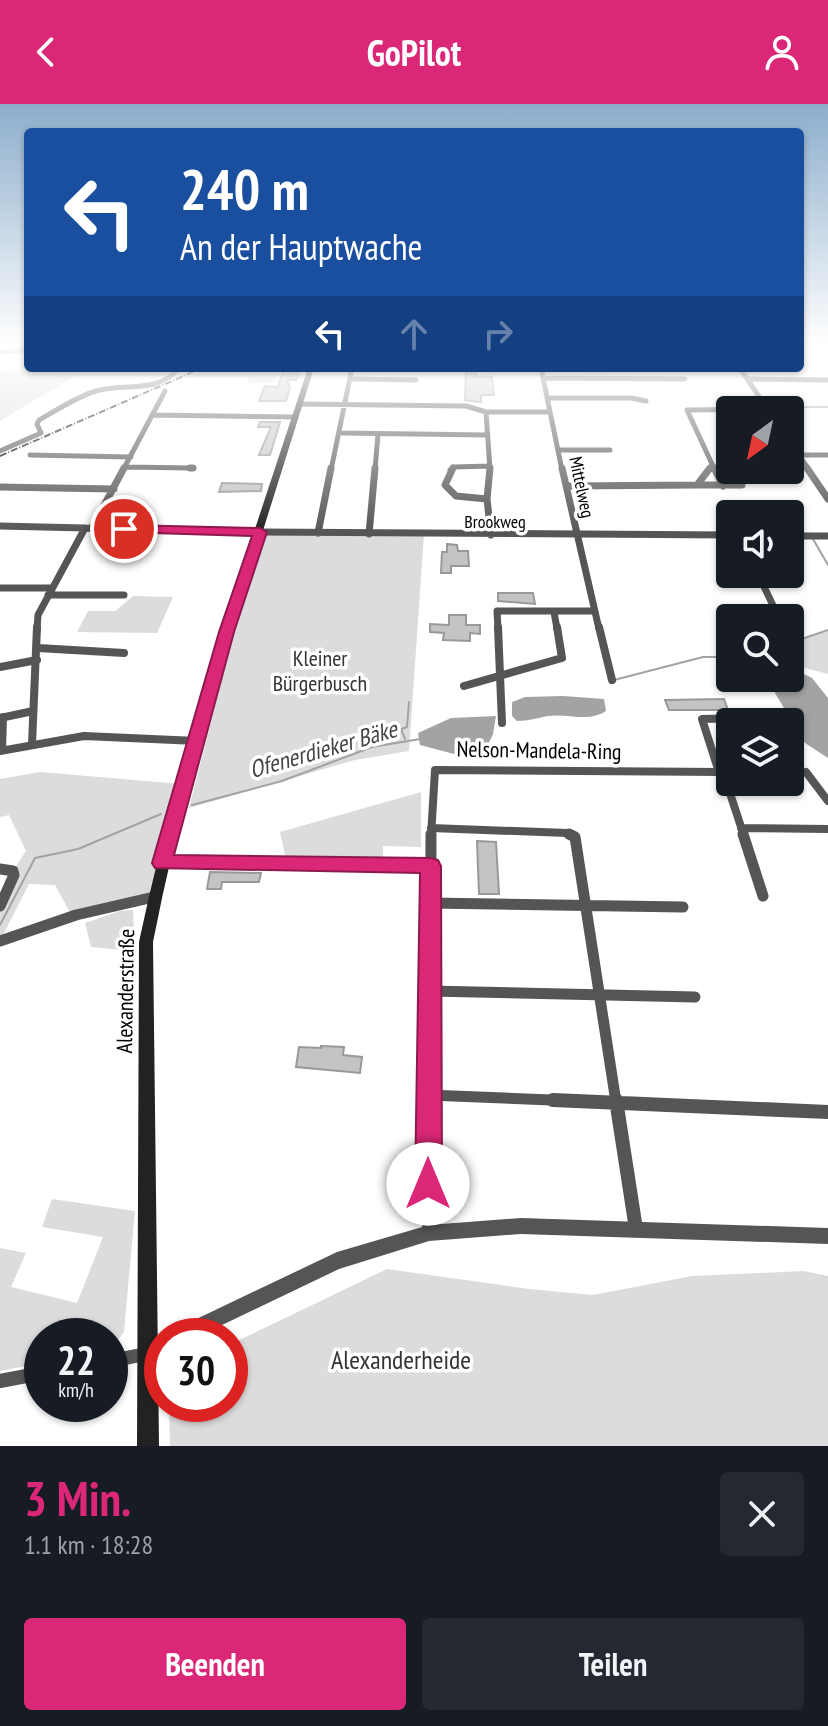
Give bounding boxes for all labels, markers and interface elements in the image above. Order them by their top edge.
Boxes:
text: GoPilot [367,29,461,76]
icon: back [24,30,68,74]
icon: person [760,30,804,74]
text: 240 m [180,153,309,225]
icon: left [48,160,152,264]
text: An der Hauptwache [180,223,422,270]
icon: left [308,312,352,356]
icon: ahead [392,312,436,356]
icon: right [476,312,520,356]
north arrow [716,396,804,484]
map controls [716,396,804,796]
street label: Mittelweg [564,454,600,520]
pin [90,495,158,563]
button: sound [716,500,804,588]
icon: arrive [102,507,146,551]
street label: Brookweg [464,510,526,533]
button: search [716,604,804,692]
park label: Kleiner Bürgerbusch [273,644,367,697]
button: layers [716,708,804,796]
water label: Ofenerdieker Bäke [246,713,402,785]
street label: Nelson-Mandela-Ring [456,735,622,765]
street label: Alexanderstraße [110,928,140,1054]
position arrow [386,1142,470,1226]
speed limit sign: 30 [144,1318,248,1422]
text: 22 [57,1334,95,1386]
park label: Alexanderheide [331,1343,471,1376]
text: km/h [58,1377,94,1403]
text: 3 Min. [24,1467,131,1529]
button: close [720,1472,804,1556]
text: 1.1 km · 18:28 [24,1528,153,1561]
button: Beenden [24,1618,406,1710]
button: Teilen [422,1618,804,1710]

